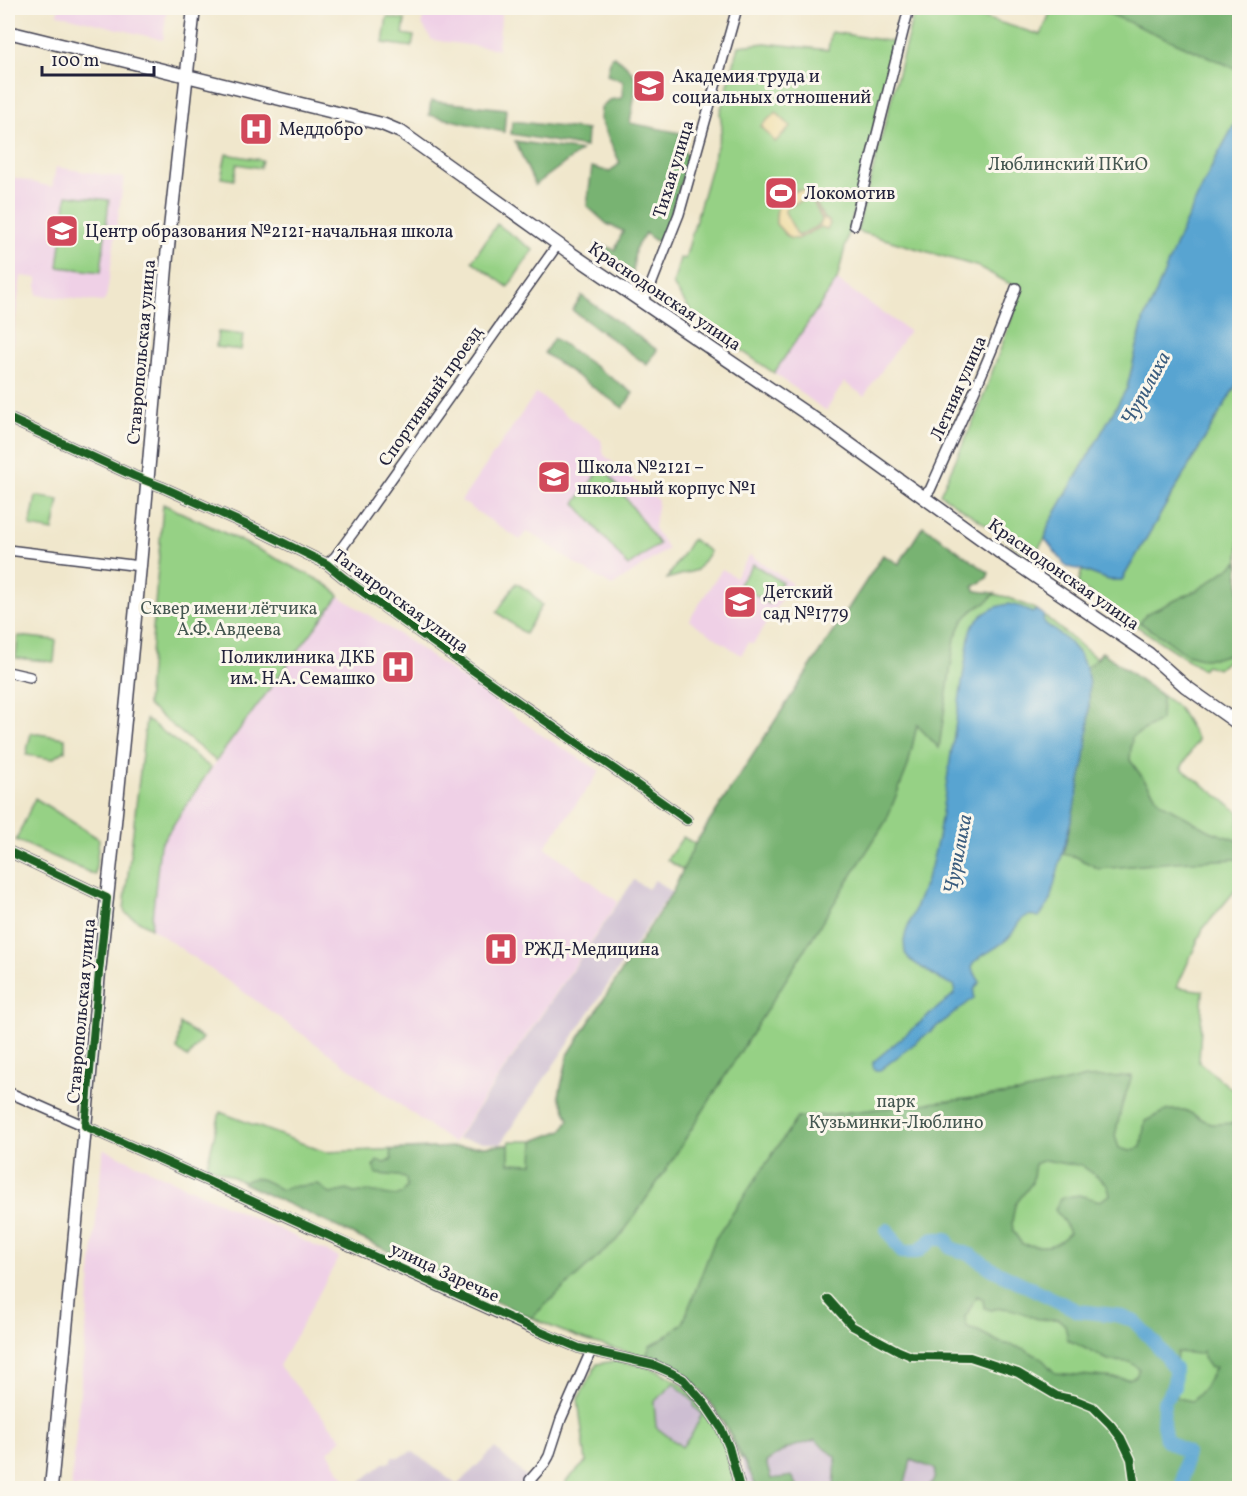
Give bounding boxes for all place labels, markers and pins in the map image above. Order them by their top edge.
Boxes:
place label: Академия труда и социальных отношений [672,65,871,111]
school or university icon: Академия труда и социальных отношений [631,68,667,104]
hospital icon: Меддобро [238,111,274,147]
place label: Меддобро [279,118,363,143]
sports icon: Локомотив [763,175,799,211]
place label: Локомотив [804,182,895,207]
school or university icon: Центр образования №2121-начальная школа [44,213,80,249]
place label: Центр образования №2121-начальная школа [85,220,454,245]
place label: Школа №2121 – школьный корпус №1 [577,456,756,502]
school or university icon: Школа №2121 – школьный корпус №1 [536,459,572,495]
place label: Детский сад №1779 [763,581,848,627]
school or university icon: Детский сад №1779 [722,584,758,620]
place label: Поликлиника ДКБ им. Н.А. Семашко [220,646,375,692]
hospital icon: Поликлиника ДКБ им. Н.А. Семашко [380,649,416,685]
hospital icon: РЖД-Медицина [483,931,519,967]
place label: РЖД-Медицина [524,938,659,963]

